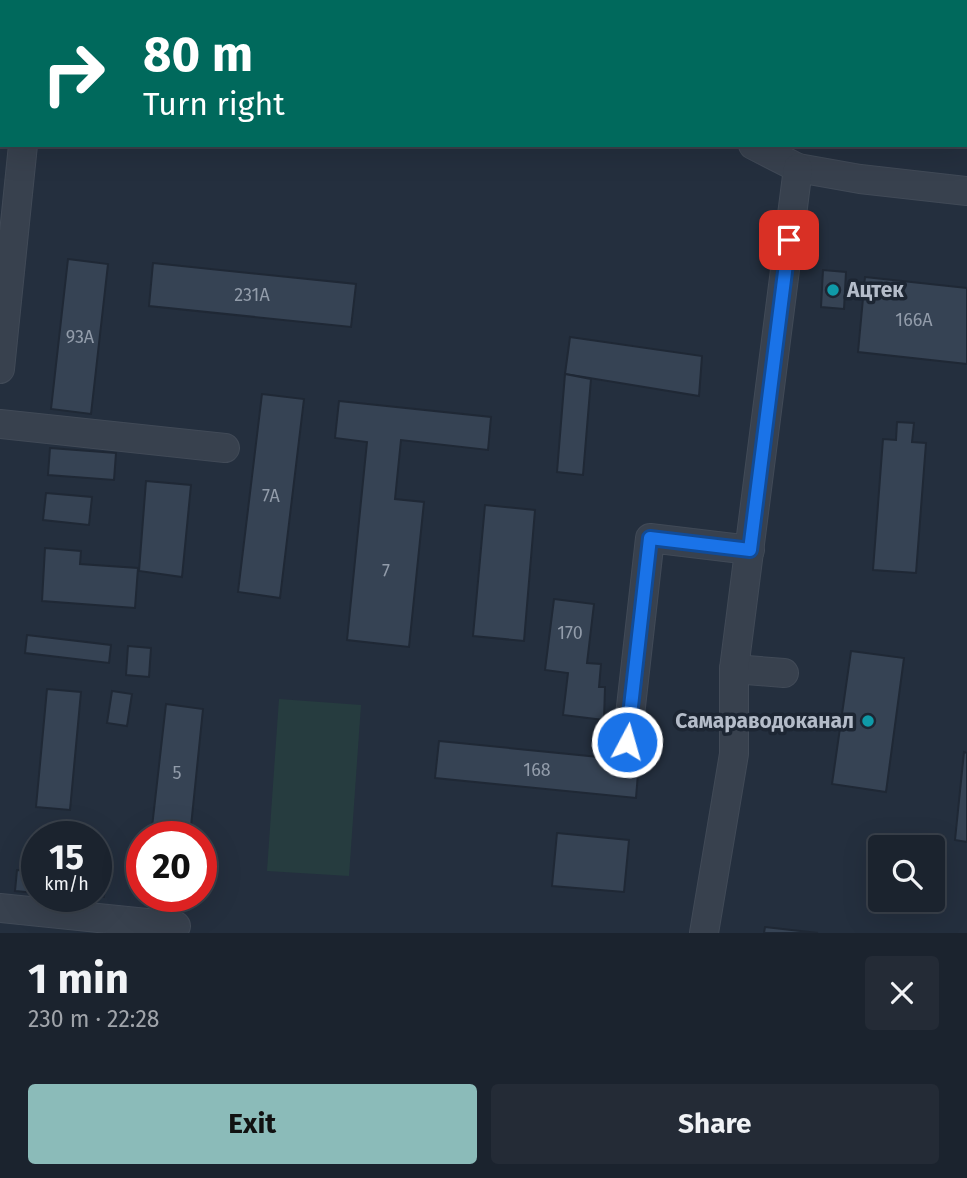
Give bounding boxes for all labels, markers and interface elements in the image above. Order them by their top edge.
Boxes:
text: 80 m [143,25,253,84]
icon: right [28,28,119,119]
text: Turn right [143,85,285,123]
pin [759,210,819,270]
icon: arrive [770,221,808,259]
place label: Ацтек [846,277,904,303]
marker: Ацтек [825,282,841,298]
house number: 231А [234,284,270,306]
house number: 166А [895,309,933,331]
house number: 93А [66,326,95,348]
house number: 7А [262,485,281,507]
house number: 7 [382,560,390,582]
house number: 170 [557,622,583,644]
position arrow [590,705,664,779]
place label: Самараводоканал [675,708,854,734]
marker: Самараводоканал [860,713,876,729]
house number: 168 [523,759,551,781]
house number: 5 [172,762,182,784]
speed limit sign: 20 [126,821,217,912]
map controls [868,835,945,912]
button: search [868,835,945,912]
text: 15 [49,836,84,878]
text: km/h [44,873,89,895]
text: 1 min [28,954,129,1004]
button: close [865,956,939,1030]
text: 230 m · 22:28 [28,1005,159,1033]
button: Exit [28,1084,477,1164]
button: Share [491,1084,939,1164]

